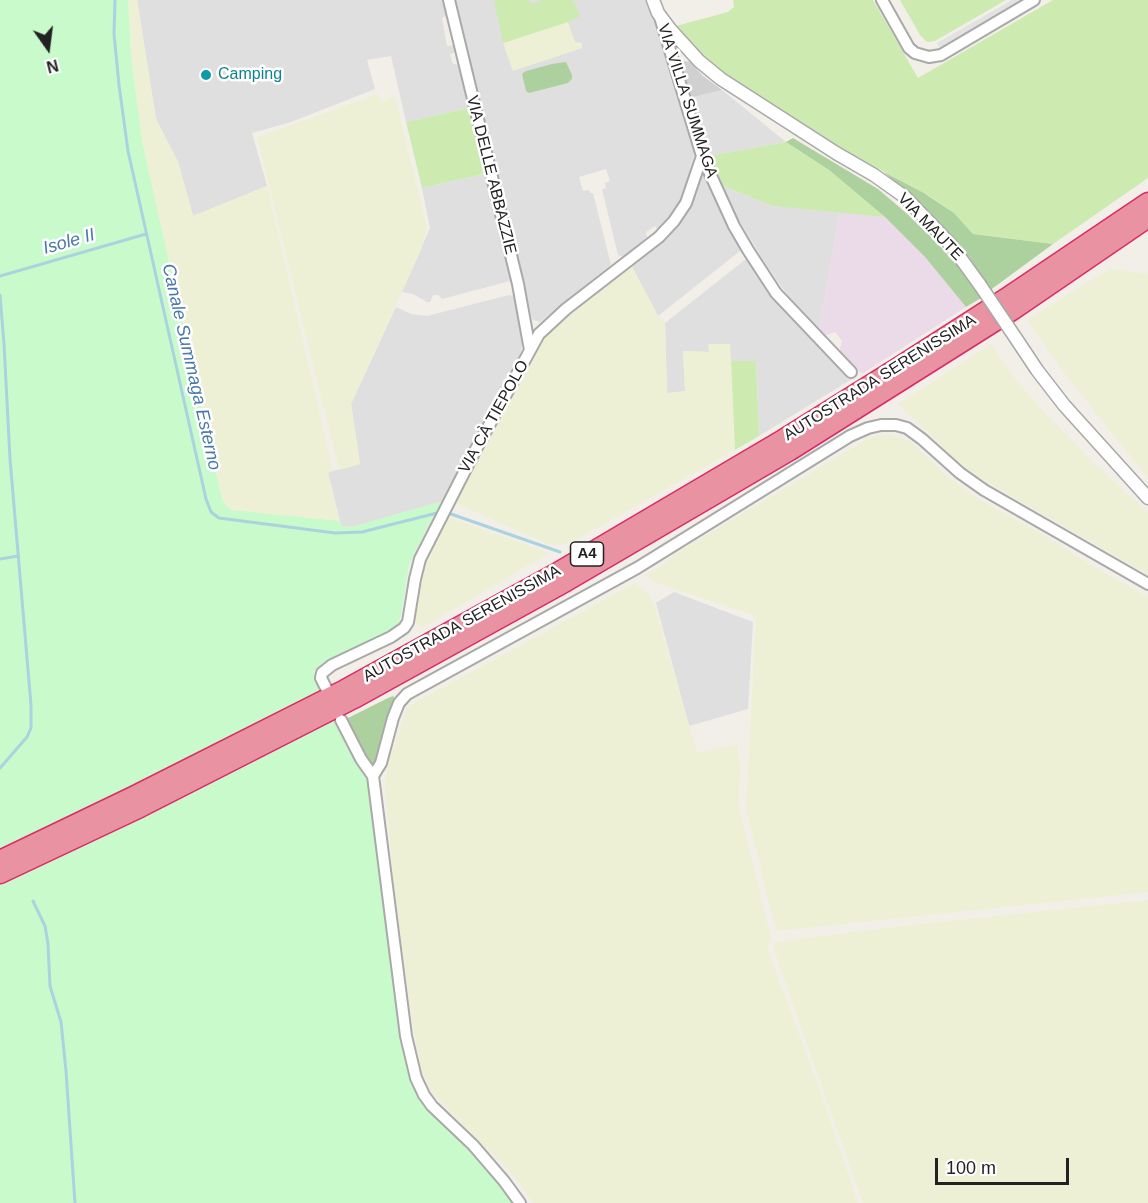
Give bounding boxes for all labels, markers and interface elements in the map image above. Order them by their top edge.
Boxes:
north arrow [18,18,78,78]
street label: VIA VILLA SUMMAGA [653,22,721,180]
text: N [45,56,60,76]
place label: Camping [218,65,282,85]
marker: Camping [199,68,213,82]
street label: VIA DELLE ABBAZZIE [462,94,520,256]
street label: VIA MAUTE [893,189,967,265]
water label: Isole II [41,224,97,260]
water label: Canale Summaga Esterno [157,262,225,472]
street label: AUTOSTRADA SERENISSIMA [780,311,980,445]
street label: VIA CÀ TIEPOLO [455,357,533,477]
road number: A4 [570,542,604,566]
street label: AUTOSTRADA SERENISSIMA [360,562,564,686]
scale bar [938,1146,1072,1184]
text: 100 m [946,1158,996,1178]

